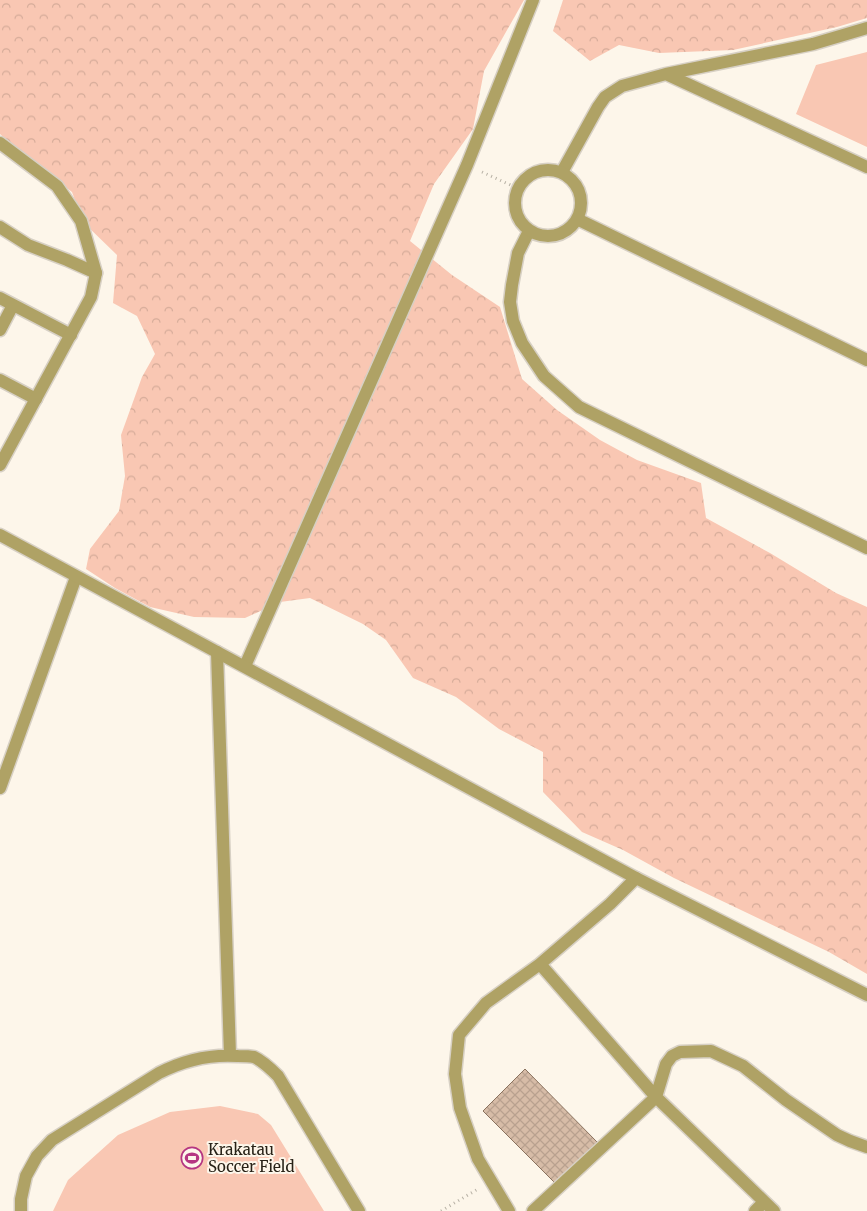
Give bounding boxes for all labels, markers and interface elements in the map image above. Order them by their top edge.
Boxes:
place label: Krakatau Soccer Field [208,1140,294,1176]
sports icon: Krakatau Soccer Field [180,1146,204,1170]

